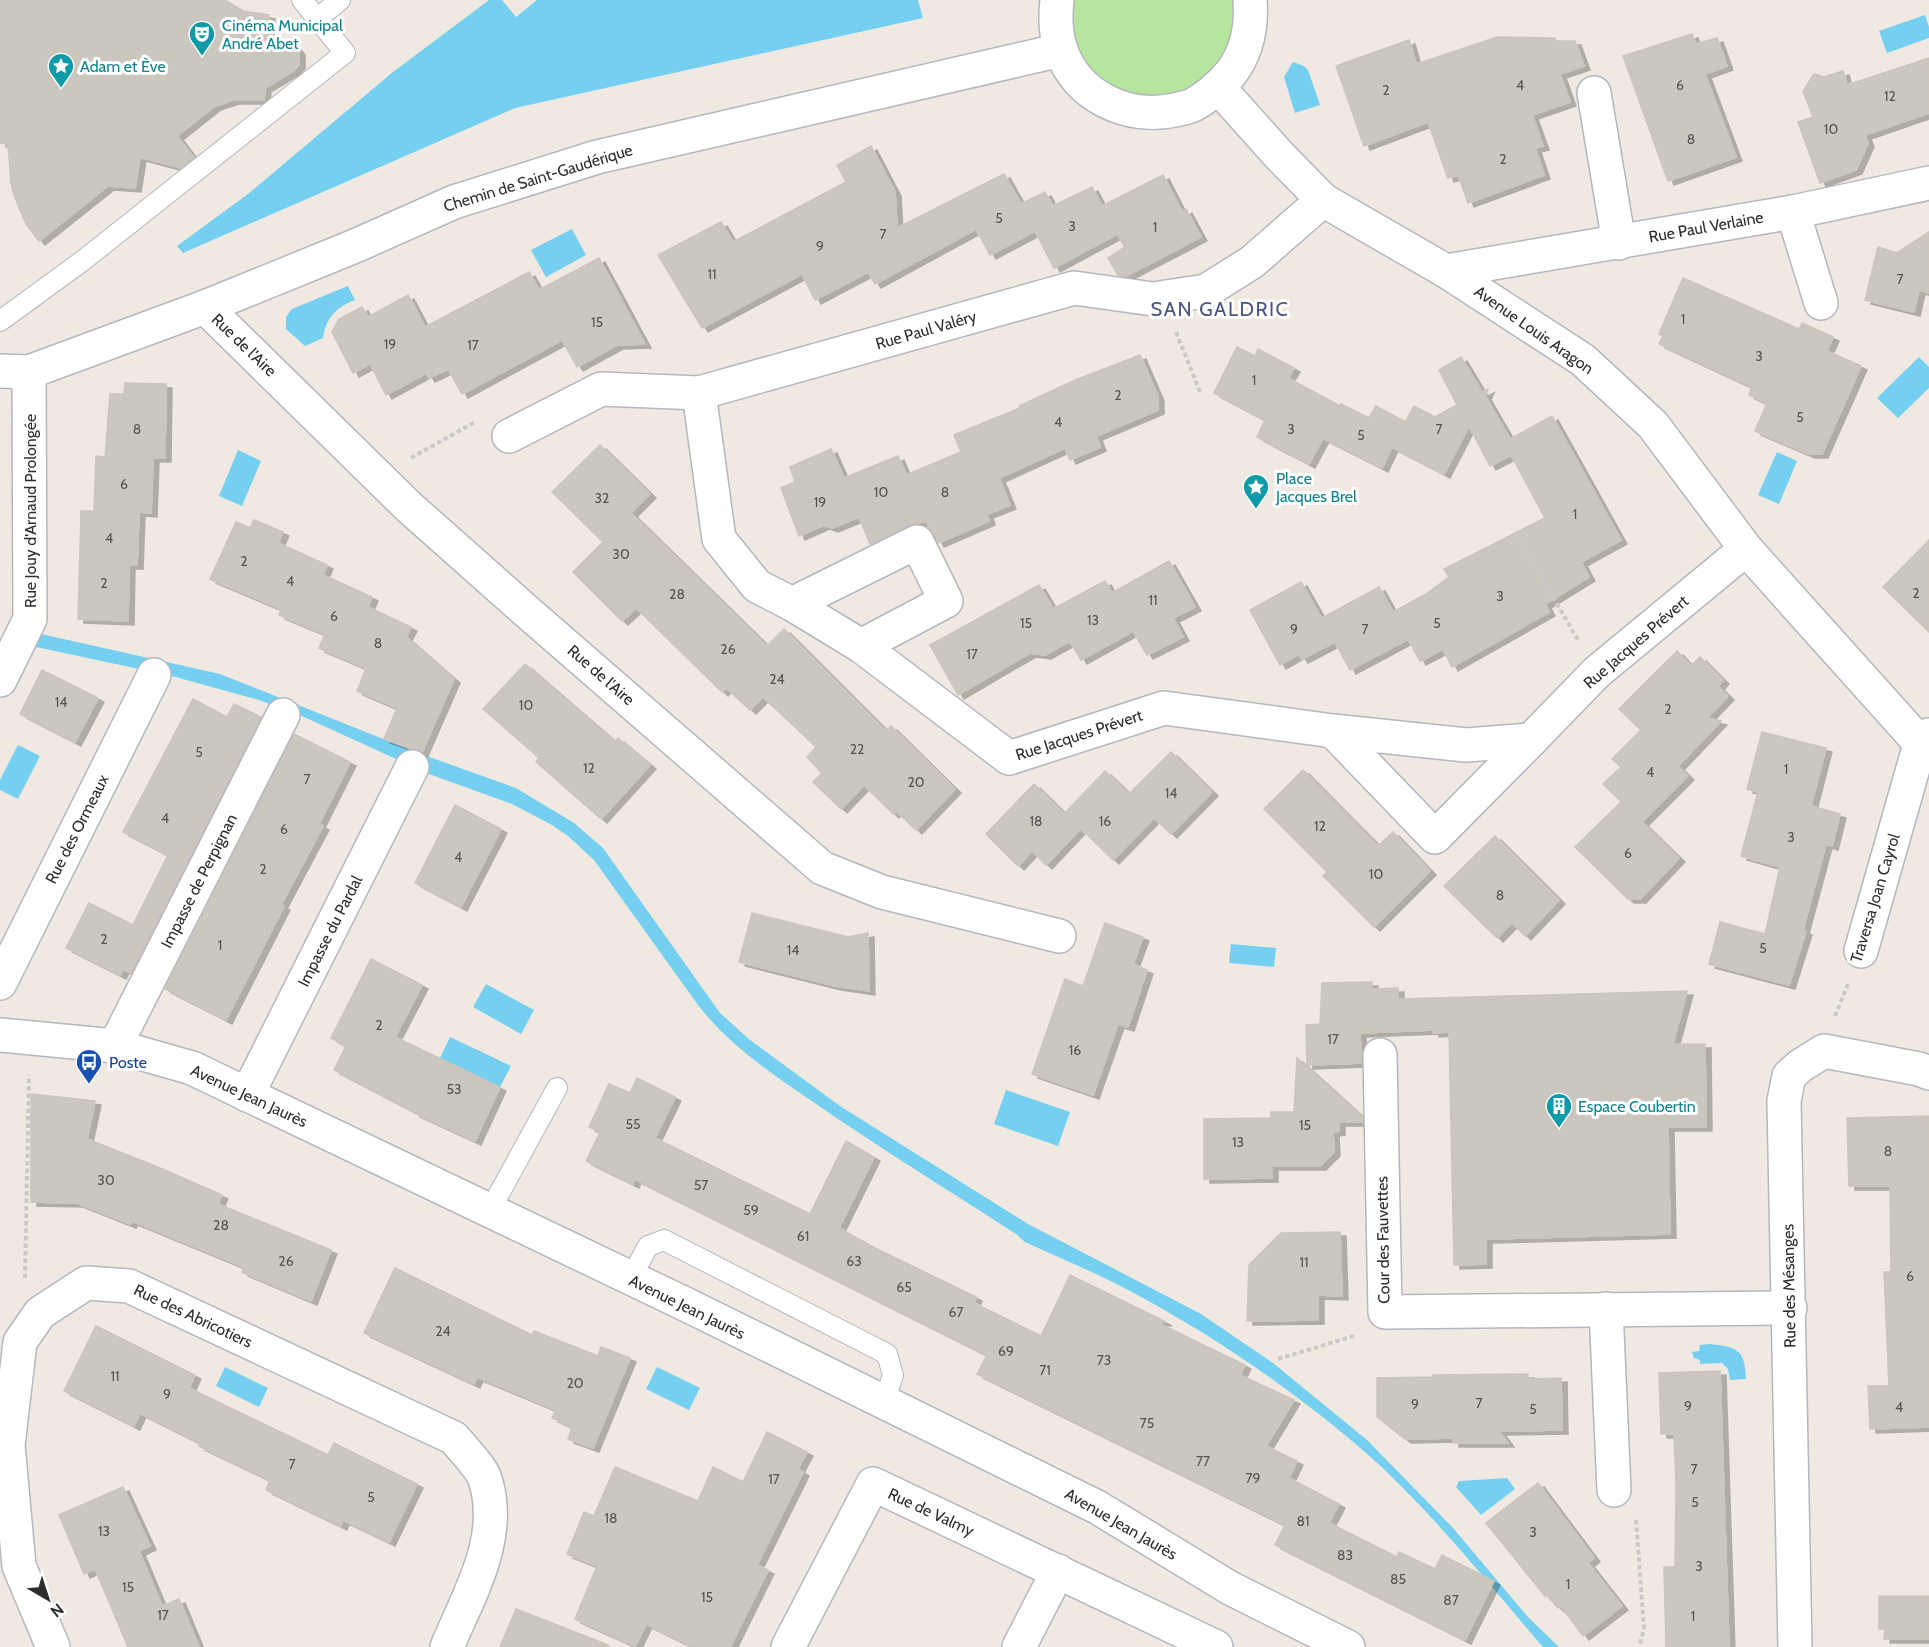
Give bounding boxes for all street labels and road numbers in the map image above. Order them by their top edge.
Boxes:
street label: Chemin de Saint-Gaudérique [441,140,635,216]
street label: Rue Paul Verlaine [1647,208,1765,246]
street label: Avenue Louis Aragon [1471,282,1597,378]
street label: Rue Paul Valéry [873,307,979,353]
street label: Rue de l'Aire [208,310,280,380]
street label: Rue Jouy d'Arnaud Prolongée [21,414,40,608]
street label: Rue Jacques Prévert [1580,591,1693,693]
street label: Rue de l'Aire [564,641,638,709]
street label: Rue Jacques Prévert [1013,705,1146,765]
street label: Rue des Ormeaux [41,771,113,887]
street label: Impasse de Perpignan [157,811,241,951]
street label: Traversa Joan Cayrol [1846,831,1904,965]
street label: Impasse du Pardal [294,872,366,990]
street label: Avenue Jean Jaurès [188,1061,311,1131]
street label: Cour des Fauvettes [1372,1176,1394,1304]
street label: Rue des Mésanges [1778,1223,1800,1348]
street label: Avenue Jean Jaurès [626,1271,748,1343]
street label: Rue des Abricotiers [131,1280,256,1352]
street label: Rue de Valmy [885,1484,977,1540]
street label: Avenue Jean Jaurès [1062,1484,1181,1564]

